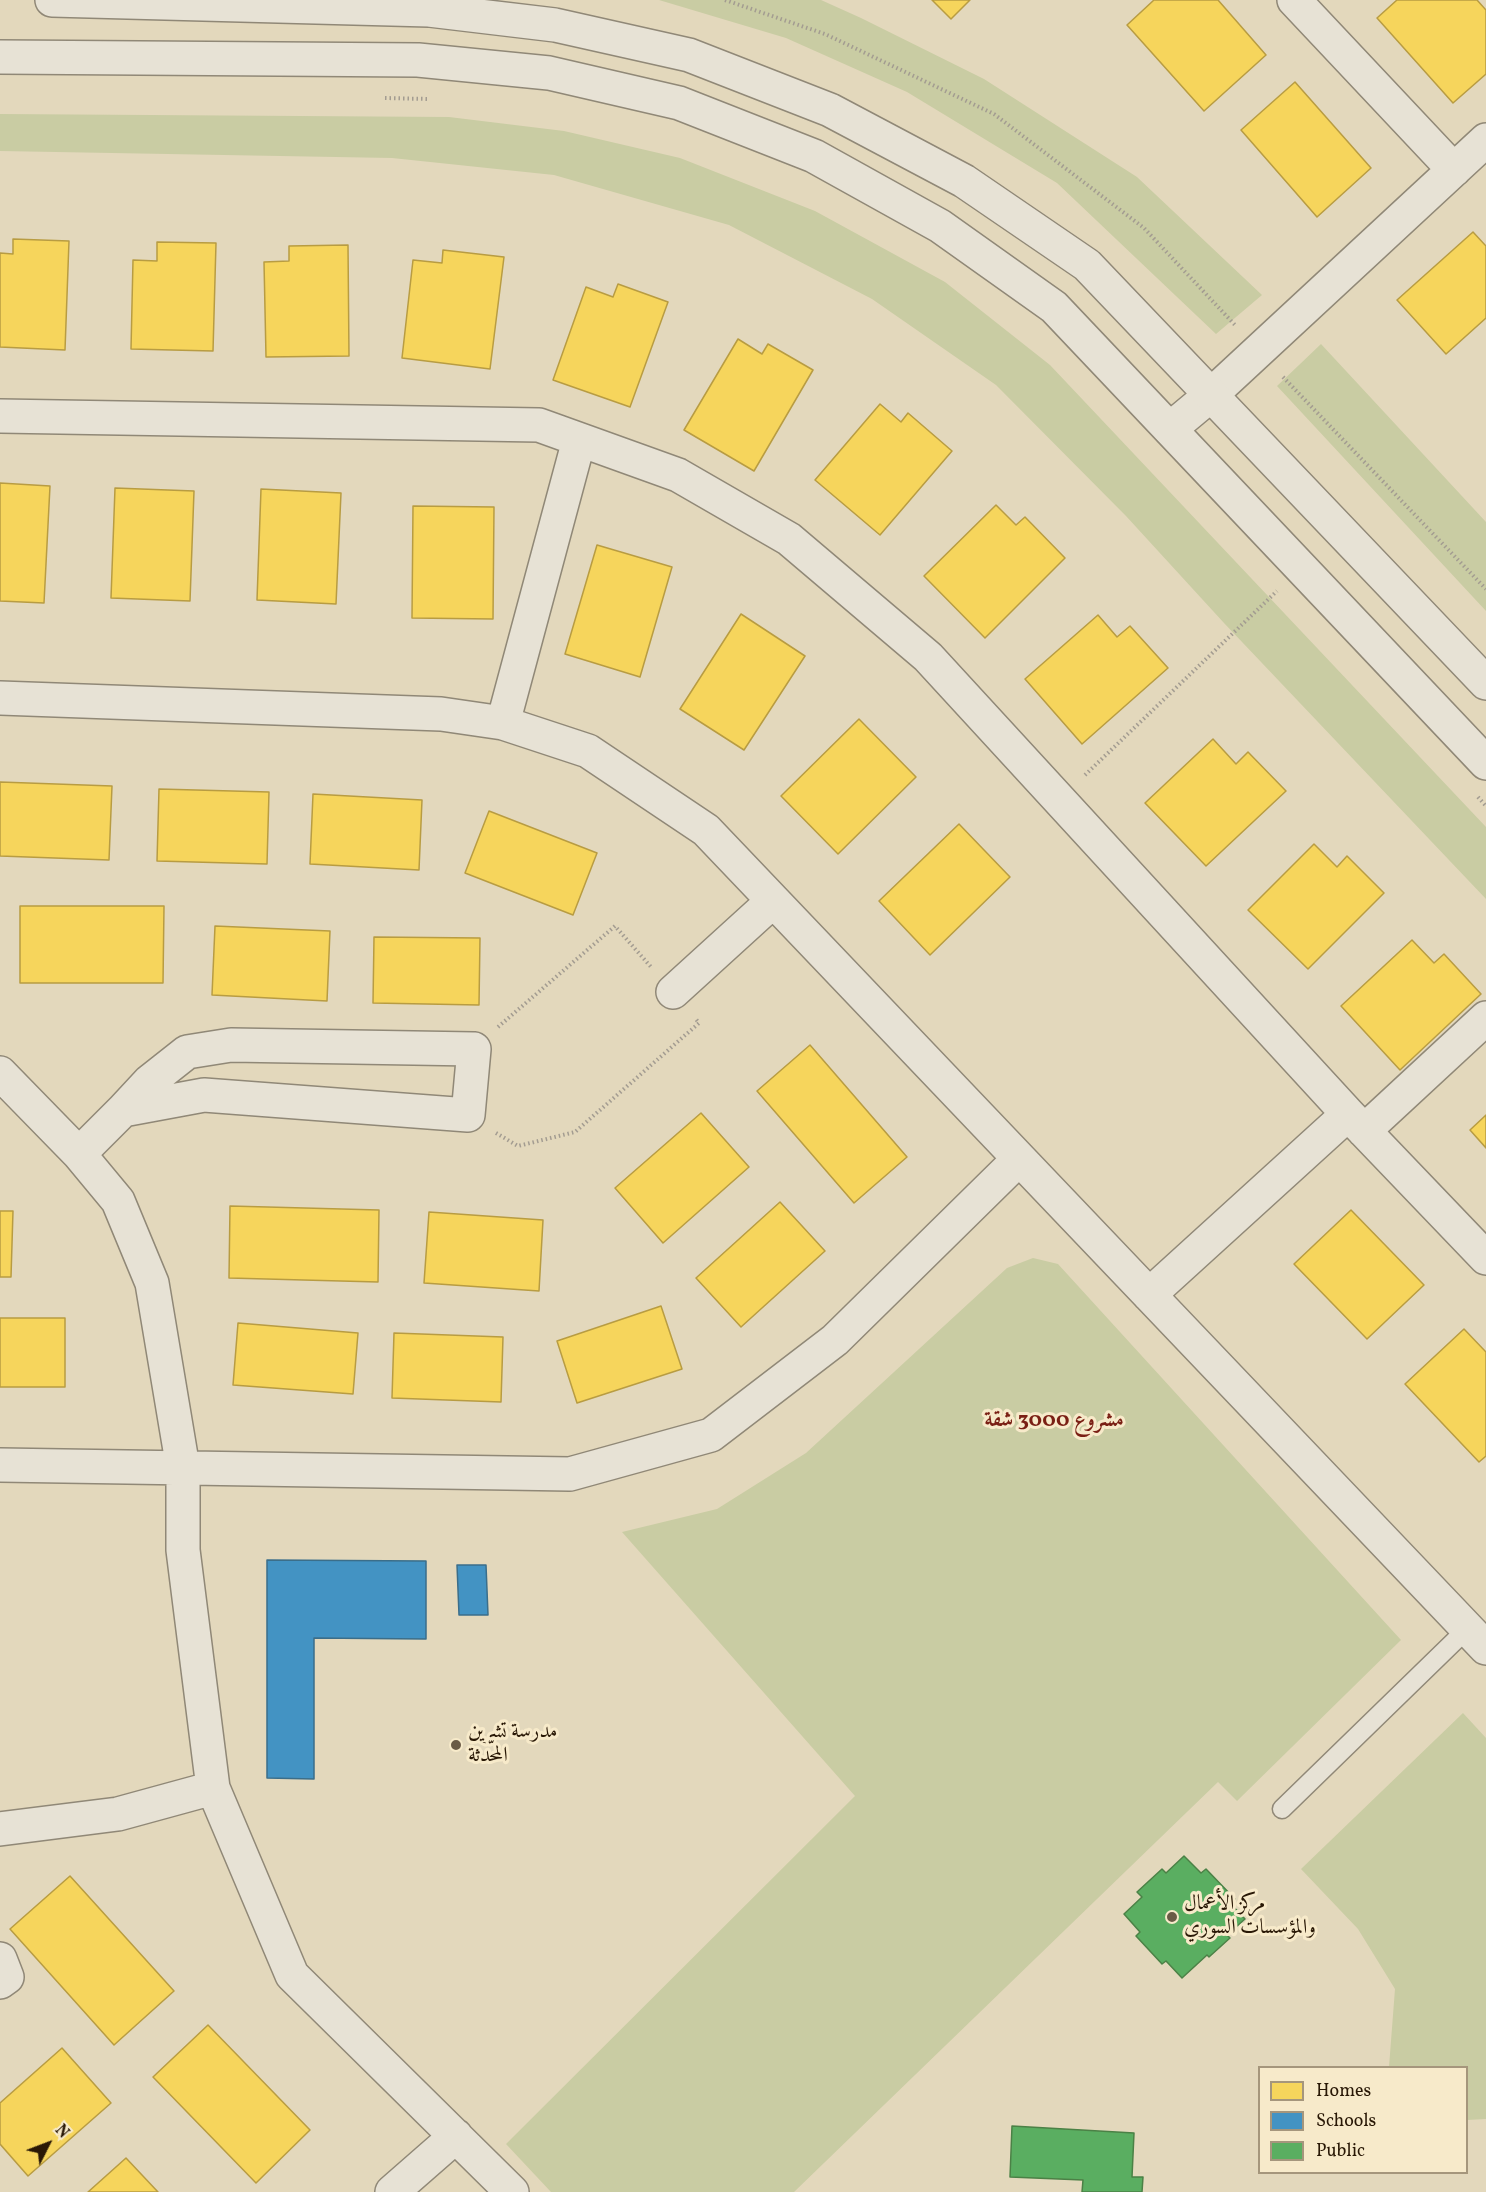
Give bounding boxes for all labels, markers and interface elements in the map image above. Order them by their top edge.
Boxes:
district label: مشروع 3000 شقة [984,1409,1124,1435]
place label: مدرسة تشرين المحّدثة [468,1720,557,1770]
marker: مدرسة تشرين المحّدثة [449,1738,463,1752]
place label: مركز الأعمال والمؤسسات السوري [1184,1892,1316,1942]
marker: مركز الأعمال والمؤسسات السوري [1165,1910,1179,1924]
legend [1258,2066,1468,2174]
text: Homes [1316,2079,1371,2104]
text: Schools [1316,2109,1376,2134]
north arrow [18,2114,78,2174]
text: N [49,2120,73,2144]
text: Public [1316,2139,1365,2164]

